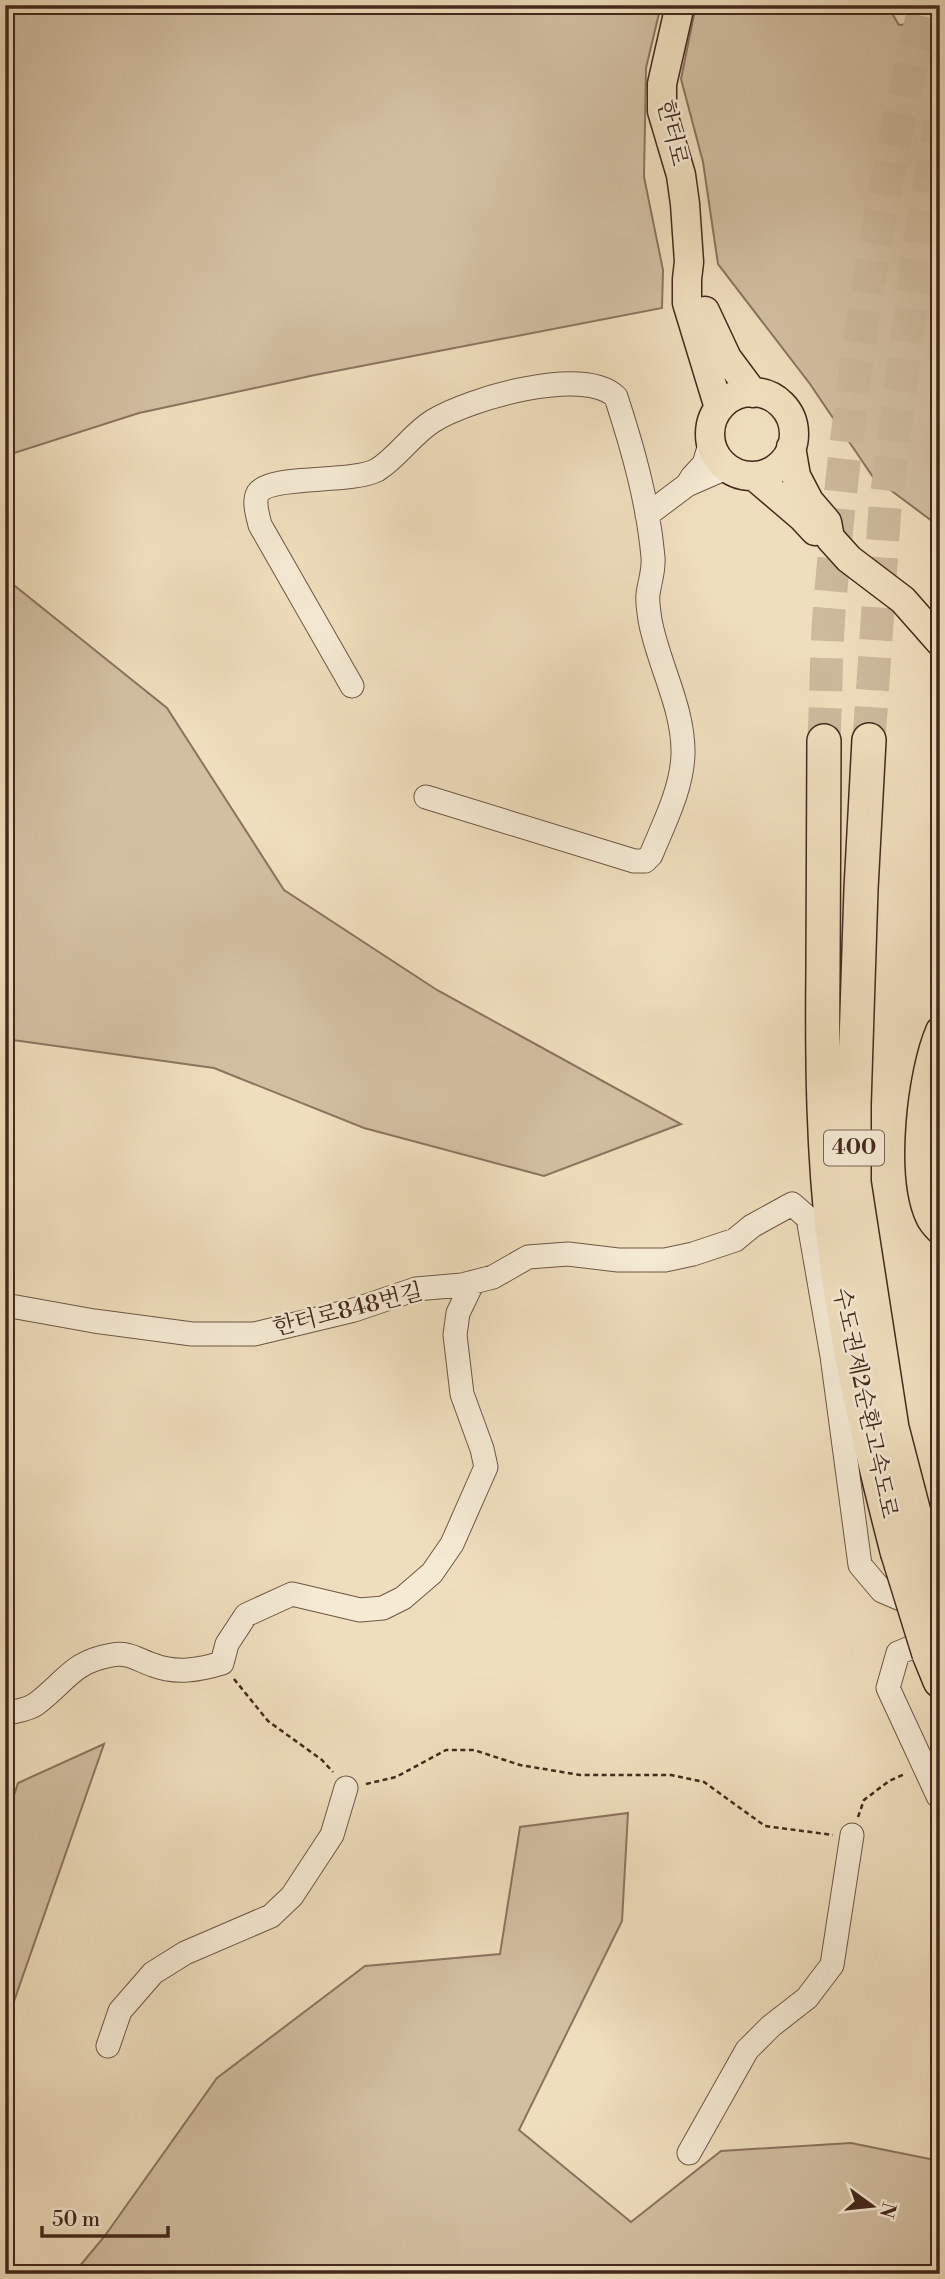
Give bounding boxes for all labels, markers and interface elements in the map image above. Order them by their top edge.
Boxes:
street label: 한터로 [651,97,693,169]
road number: 400 [824,1130,884,1166]
street label: 한터로848번길 [270,1278,426,1342]
street label: 수도권제2순환고속도로 [827,1285,903,1521]
north arrow [836,2170,906,2240]
scale bar [42,2195,168,2239]
text: N [874,2200,901,2221]
text: 50 m [52,2207,100,2233]

